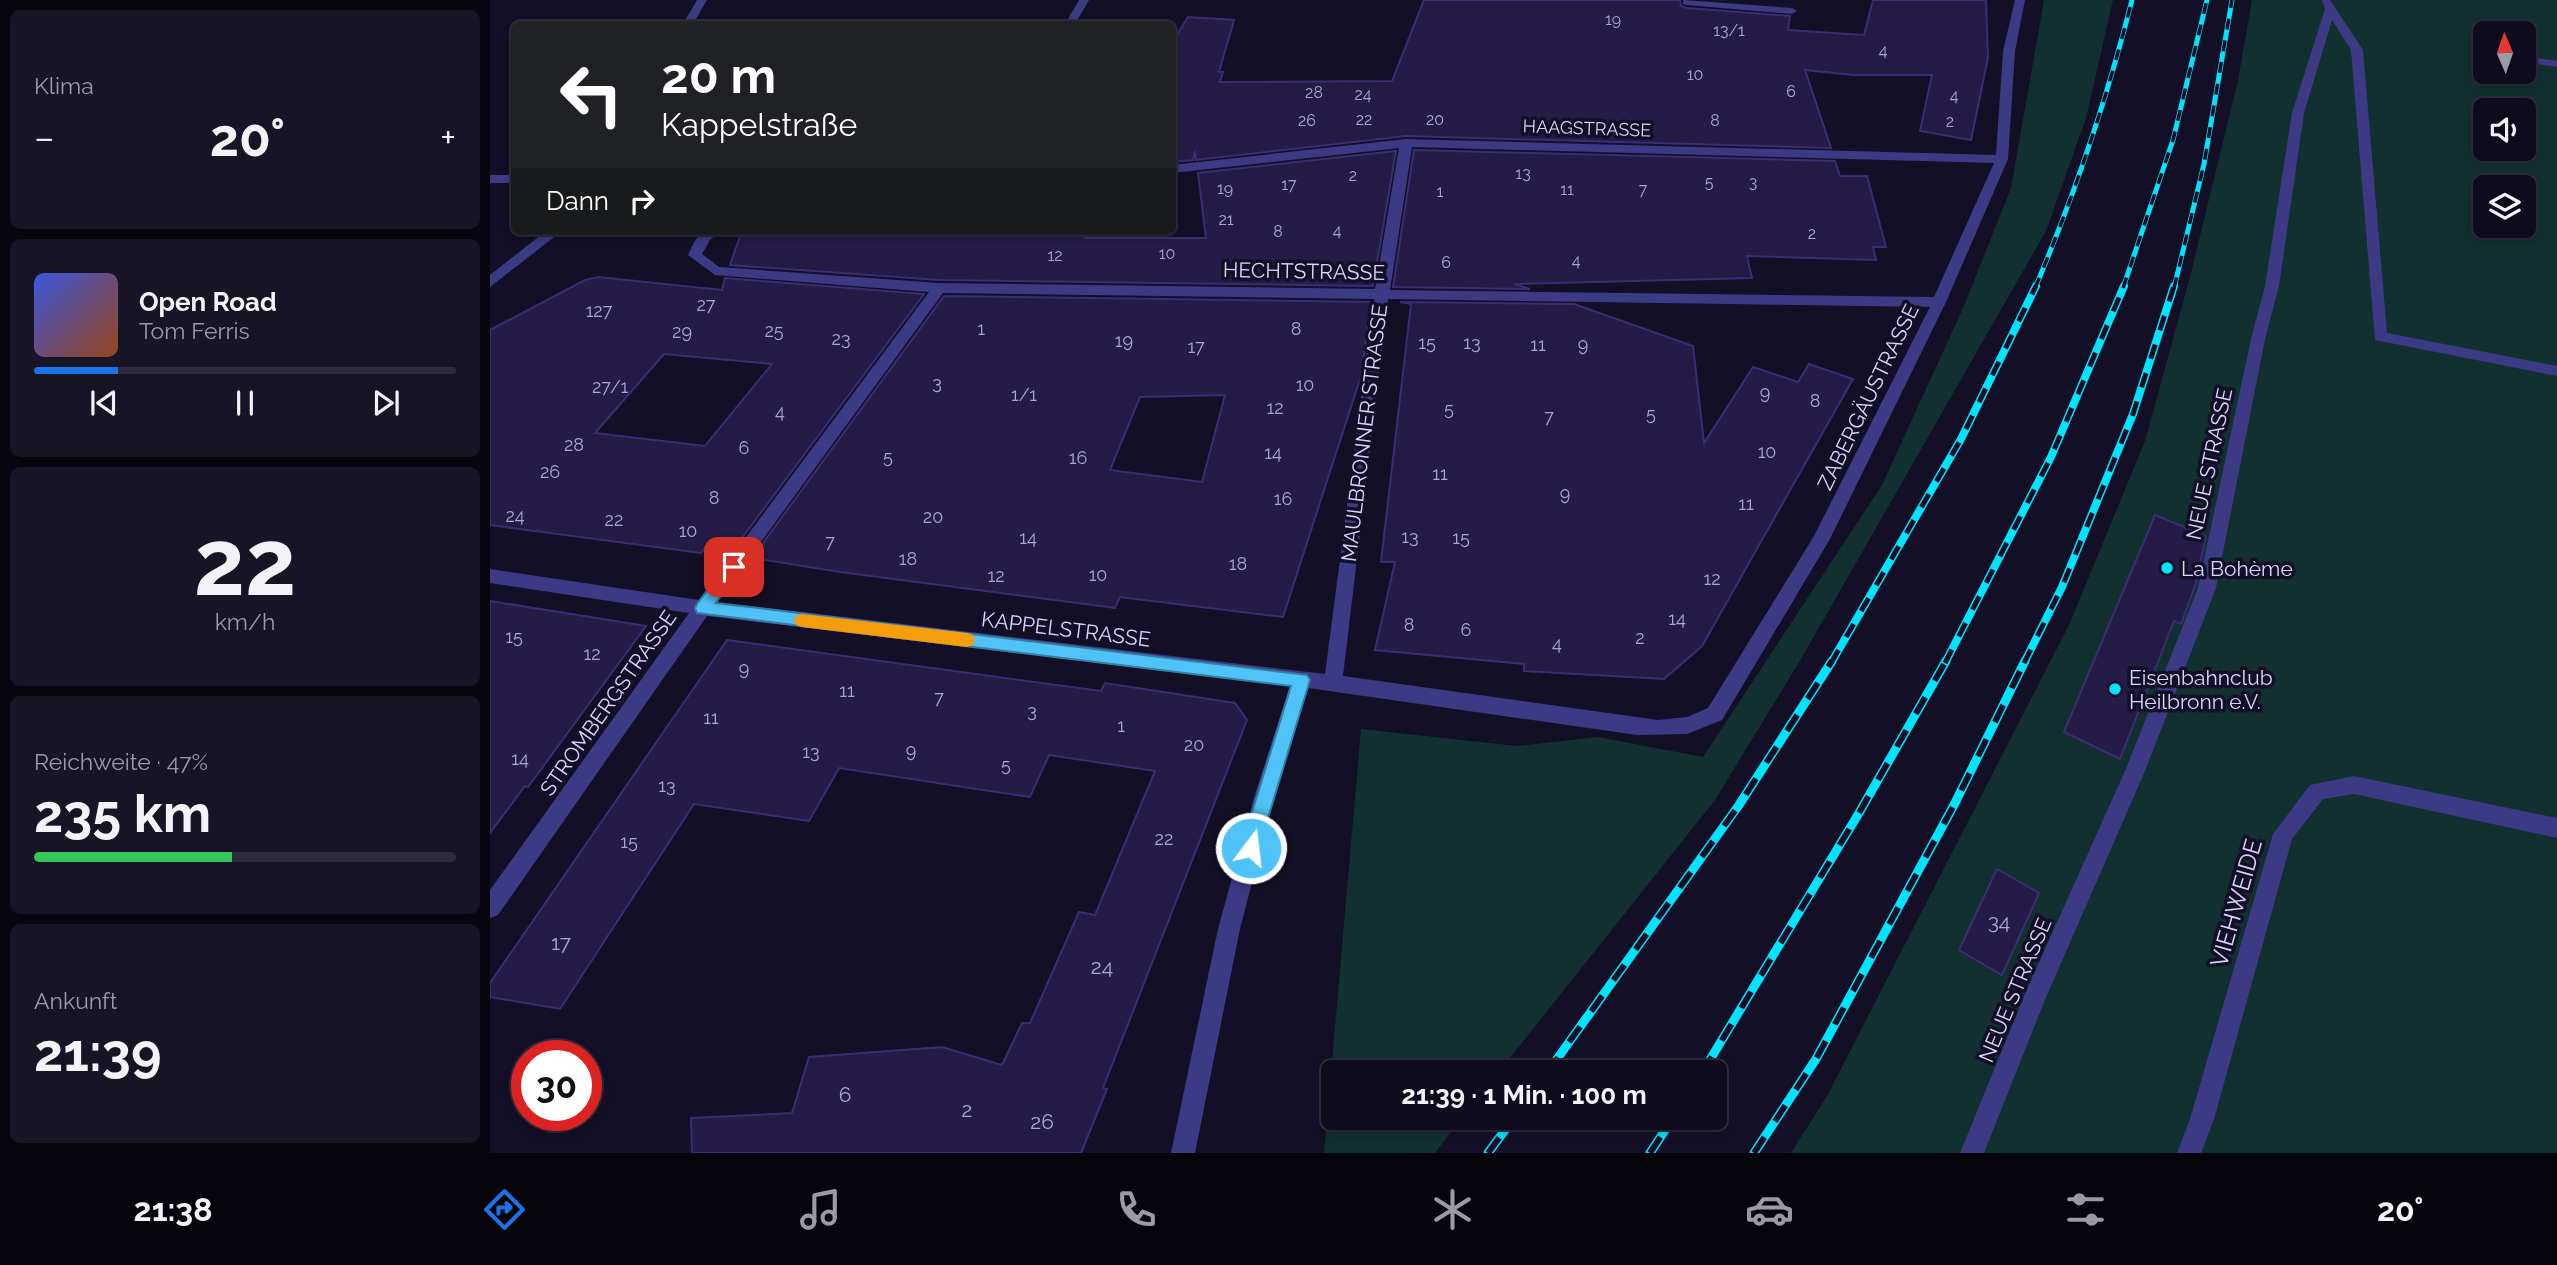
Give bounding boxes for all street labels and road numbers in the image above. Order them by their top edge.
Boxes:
street label: HAAGSTRASSE [1522,115,1652,141]
street label: HECHTSTRASSE [1223,257,1385,285]
street label: ZABERGÄUSTRASSE [1812,300,1924,494]
street label: MAULBRONNER STRASSE [1336,303,1392,563]
street label: NEUE STRASSE [2181,386,2237,542]
street label: STROMBERGSTRASSE [535,606,681,800]
street label: KAPPELSTRASSE [980,606,1152,652]
street label: VIEHWEIDE [2204,836,2268,970]
street label: NEUE STRASSE [1973,914,2057,1066]

